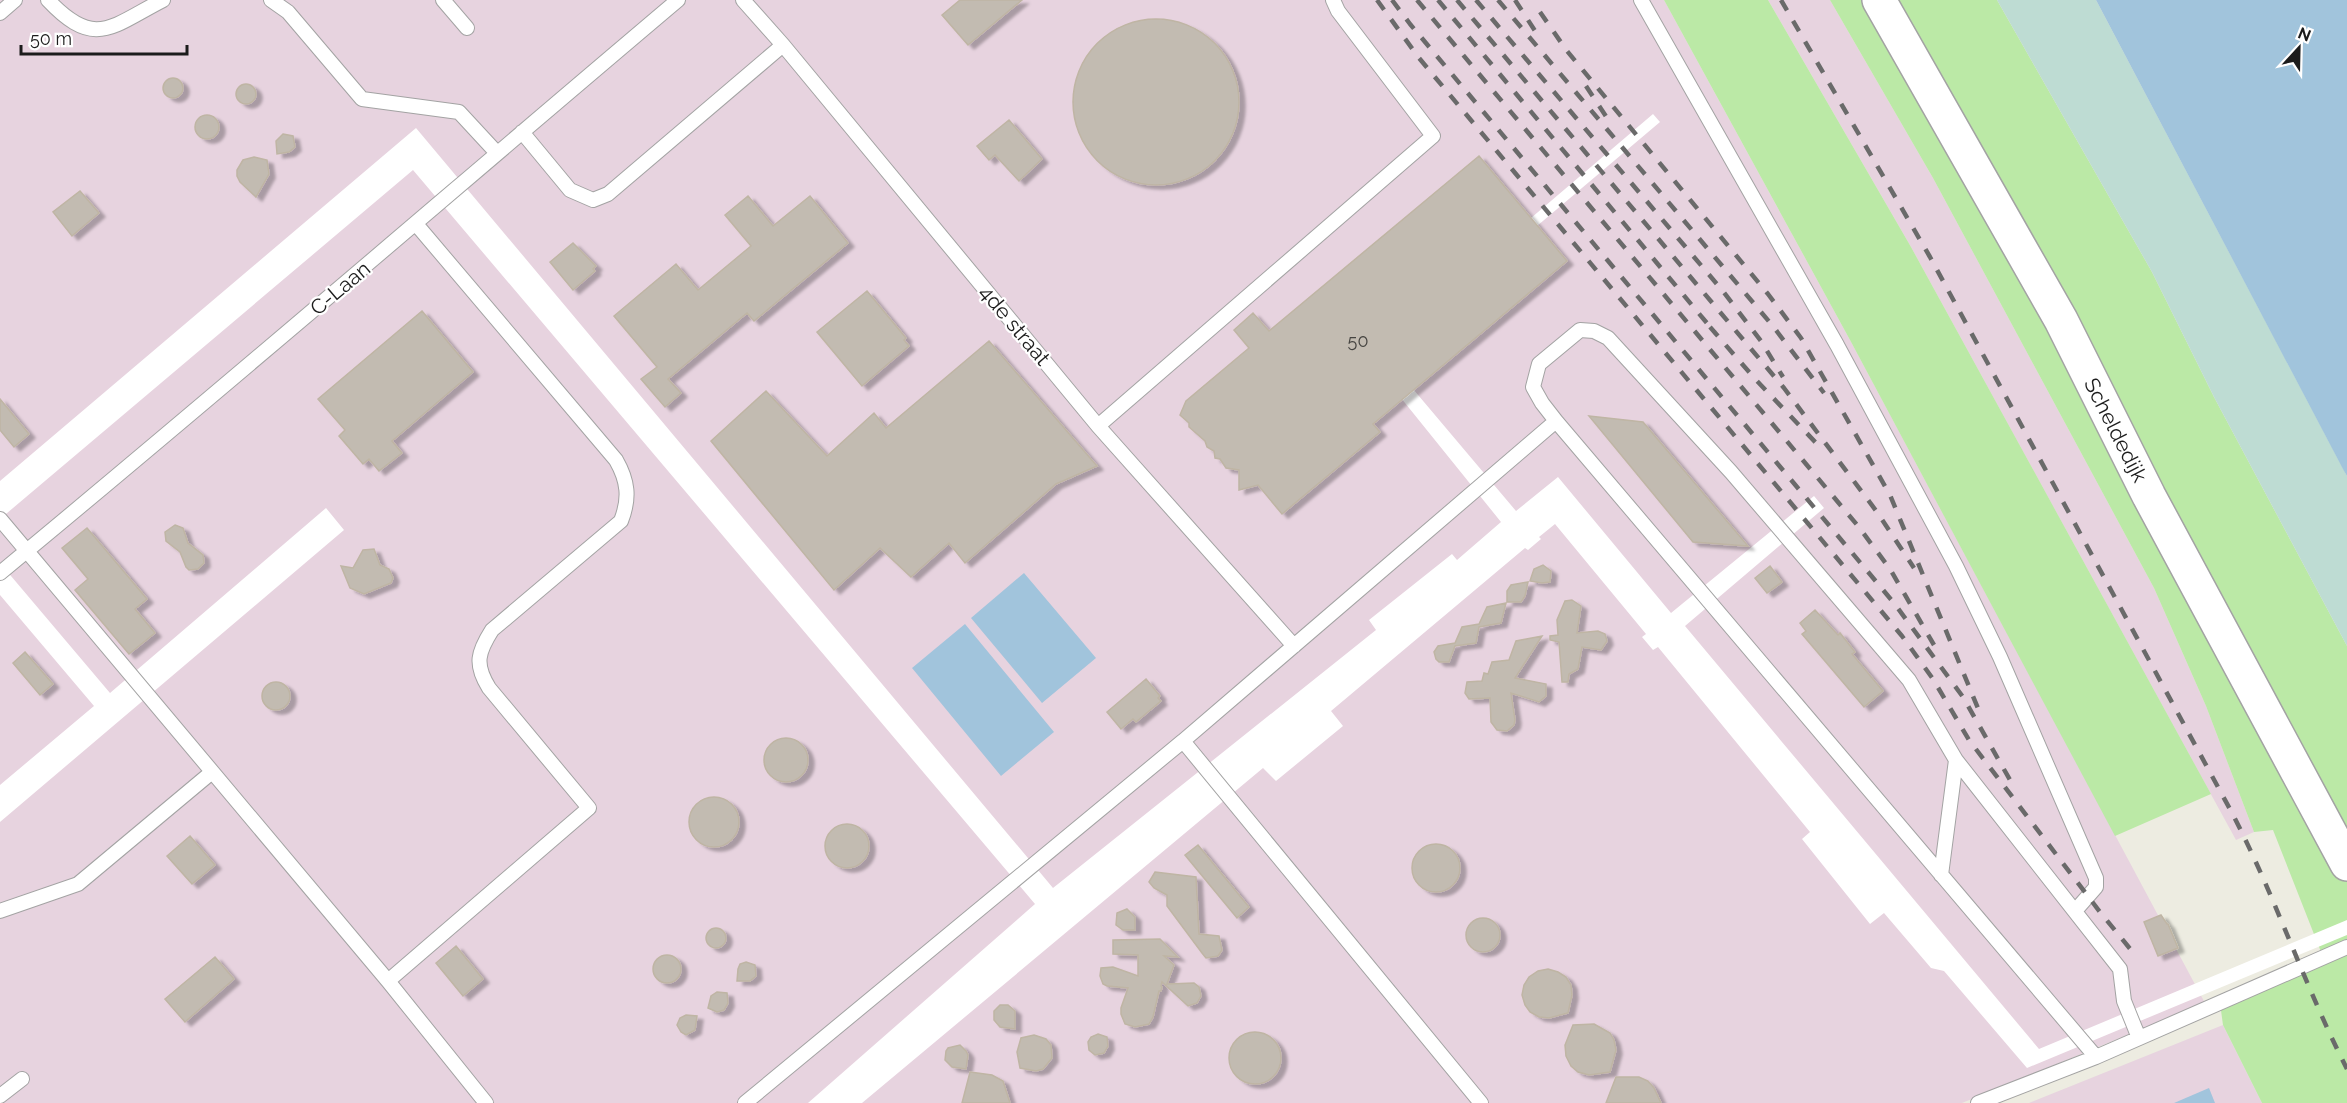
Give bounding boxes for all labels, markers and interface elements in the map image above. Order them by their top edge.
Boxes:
scale bar [21,18,188,56]
north arrow [2269,18,2329,78]
text: N [2295,23,2314,46]
text: 50 m [30,28,72,49]
street label: C-Laan [305,256,375,320]
street label: 4de straat [974,280,1056,370]
house number: 50 [1348,330,1368,351]
street label: Scheldedijk [2079,374,2153,486]

